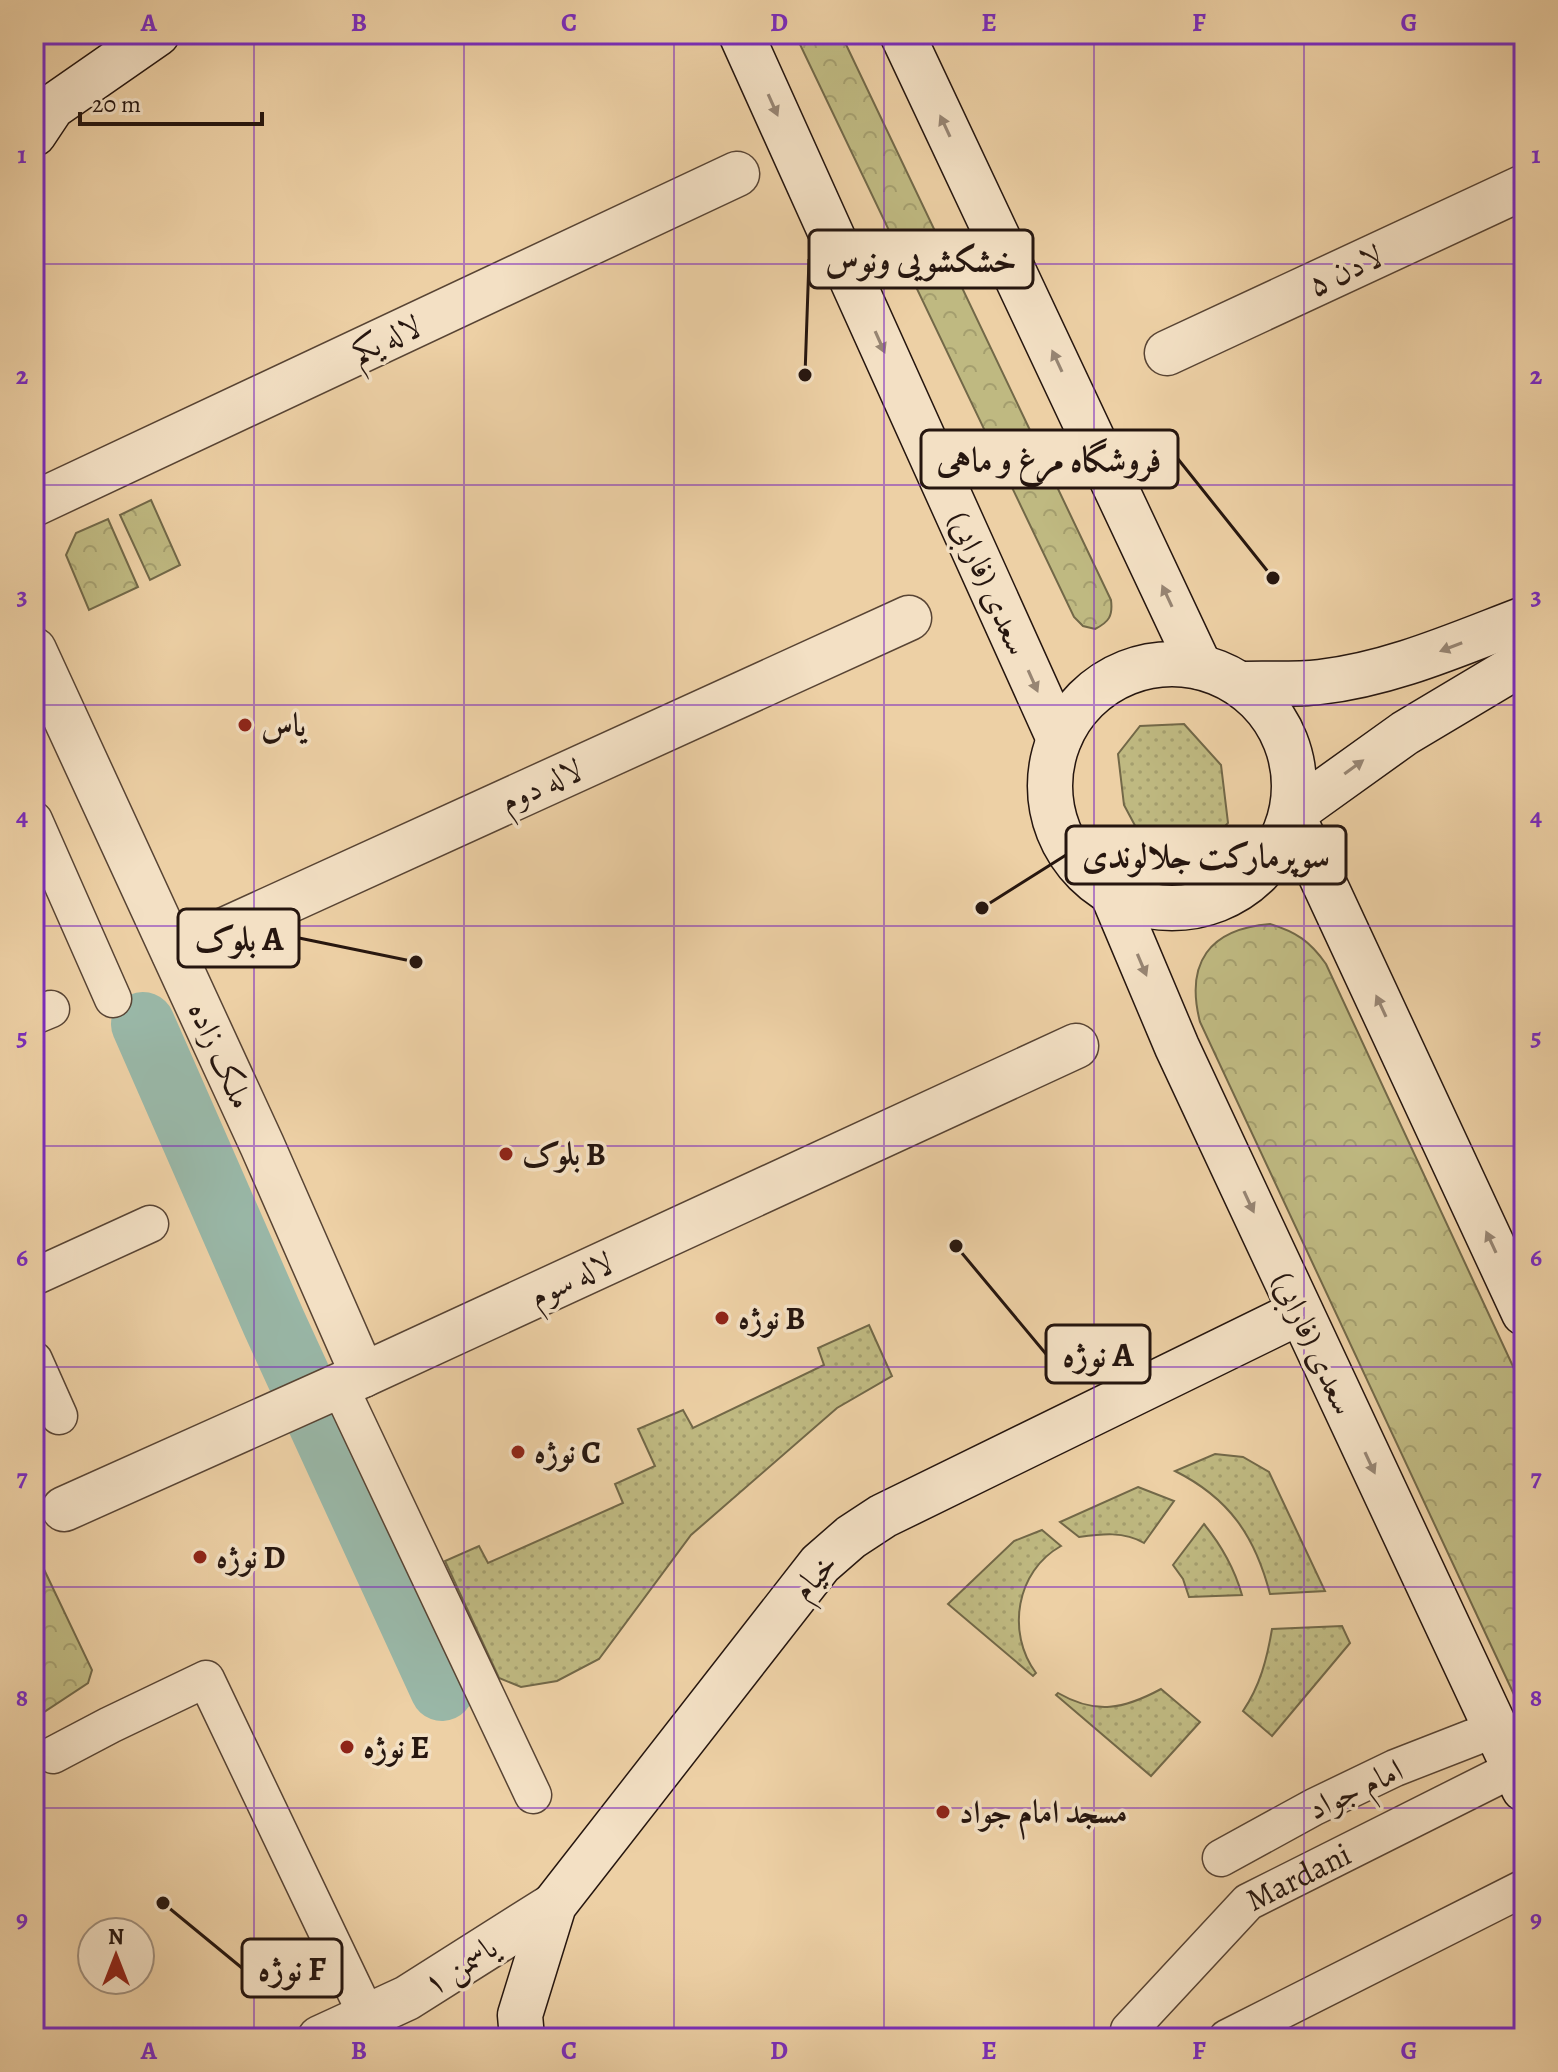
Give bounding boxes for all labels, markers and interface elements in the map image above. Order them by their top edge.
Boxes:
text: A [140,5,158,40]
text: B [351,5,367,40]
text: C [561,5,577,40]
text: D [770,5,788,40]
text: E [981,5,997,40]
text: F [1192,5,1206,40]
text: G [1400,5,1418,40]
scale bar [80,76,262,126]
text: 20 m [92,88,141,120]
one-way arrow [766,93,779,117]
one-way arrow [938,114,952,138]
text: 1 [17,137,27,172]
text: 1 [1531,137,1541,172]
callout: خشکشویی ونوس [809,230,1033,288]
street label: لادن ۵ [1300,234,1390,306]
text: خشکشویی ونوس [825,236,1017,283]
street label: لاله یکم [344,304,432,382]
one-way arrow [873,330,887,354]
one-way arrow [1050,349,1064,372]
text: 2 [16,358,29,393]
text: 2 [1530,358,1543,393]
callout: فروشگاه مرغ و ماهی [921,430,1178,488]
text: فروشگاه مرغ و ماهی [935,436,1162,487]
street label: سعدی (فارابی) [937,504,1040,662]
text: 3 [16,578,28,613]
text: 3 [1530,578,1542,613]
one-way arrow [1160,584,1174,608]
one-way arrow [1439,641,1463,654]
one-way arrow [1026,669,1039,693]
place label: یاس [261,703,308,747]
marker: یاس [236,716,254,734]
street label: لاله دوم [493,747,592,828]
one-way arrow [1344,760,1365,776]
text: 4 [16,799,28,834]
text: 4 [1530,799,1542,834]
callout: سوپرمارکت جلالوندی [1066,826,1346,884]
text: سوپرمارکت جلالوندی [1082,832,1330,879]
callout: بلوک A [178,909,299,967]
text: بلوک A [194,915,284,962]
one-way arrow [1136,953,1149,977]
street label: ملک زاده [178,994,264,1116]
one-way arrow [1374,995,1388,1018]
text: 5 [16,1019,28,1054]
text: 5 [1530,1019,1542,1054]
place label: بلوک B [522,1132,606,1176]
marker: بلوک B [497,1145,515,1163]
one-way arrow [1242,1190,1256,1214]
one-way arrow [1484,1230,1498,1254]
text: 6 [16,1240,28,1275]
street label: لاله سوم [522,1240,623,1323]
text: 6 [1530,1240,1542,1275]
street label: سعدی (فارابی) [1261,1264,1366,1422]
place label: نوژه B [738,1296,805,1340]
marker: نوژه B [713,1309,731,1327]
callout: نوژه A [1046,1325,1150,1383]
text: نوژه A [1062,1331,1134,1378]
place label: نوژه C [534,1430,601,1474]
marker: نوژه C [509,1443,527,1461]
one-way arrow [1363,1451,1377,1475]
text: 7 [16,1460,28,1495]
text: 7 [1530,1460,1542,1495]
place label: نوژه D [216,1535,285,1579]
street label: خیام [781,1542,852,1614]
marker: نوژه D [191,1548,209,1566]
text: 8 [16,1680,28,1715]
text: 8 [1530,1680,1542,1715]
place label: نوژه E [363,1725,429,1769]
marker: نوژه E [338,1738,356,1756]
street label: امام جواد [1300,1748,1413,1836]
place label: مسجد امام جواد [959,1790,1127,1840]
marker: مسجد امام جواد [934,1803,952,1821]
street label: Mardani [1238,1832,1358,1922]
text: 9 [16,1901,28,1936]
text: 9 [1530,1901,1542,1936]
north arrow [76,1916,156,1996]
text: N [108,1922,124,1952]
street label: یاسمن ۱ [414,1924,507,2005]
callout: نوژه F [242,1939,342,1997]
text: نوژه F [258,1945,326,1992]
text: A [140,2033,158,2068]
text: B [351,2033,367,2068]
text: C [561,2033,577,2068]
text: D [770,2033,788,2068]
text: E [981,2033,997,2068]
text: F [1192,2033,1206,2068]
text: G [1400,2033,1418,2068]

